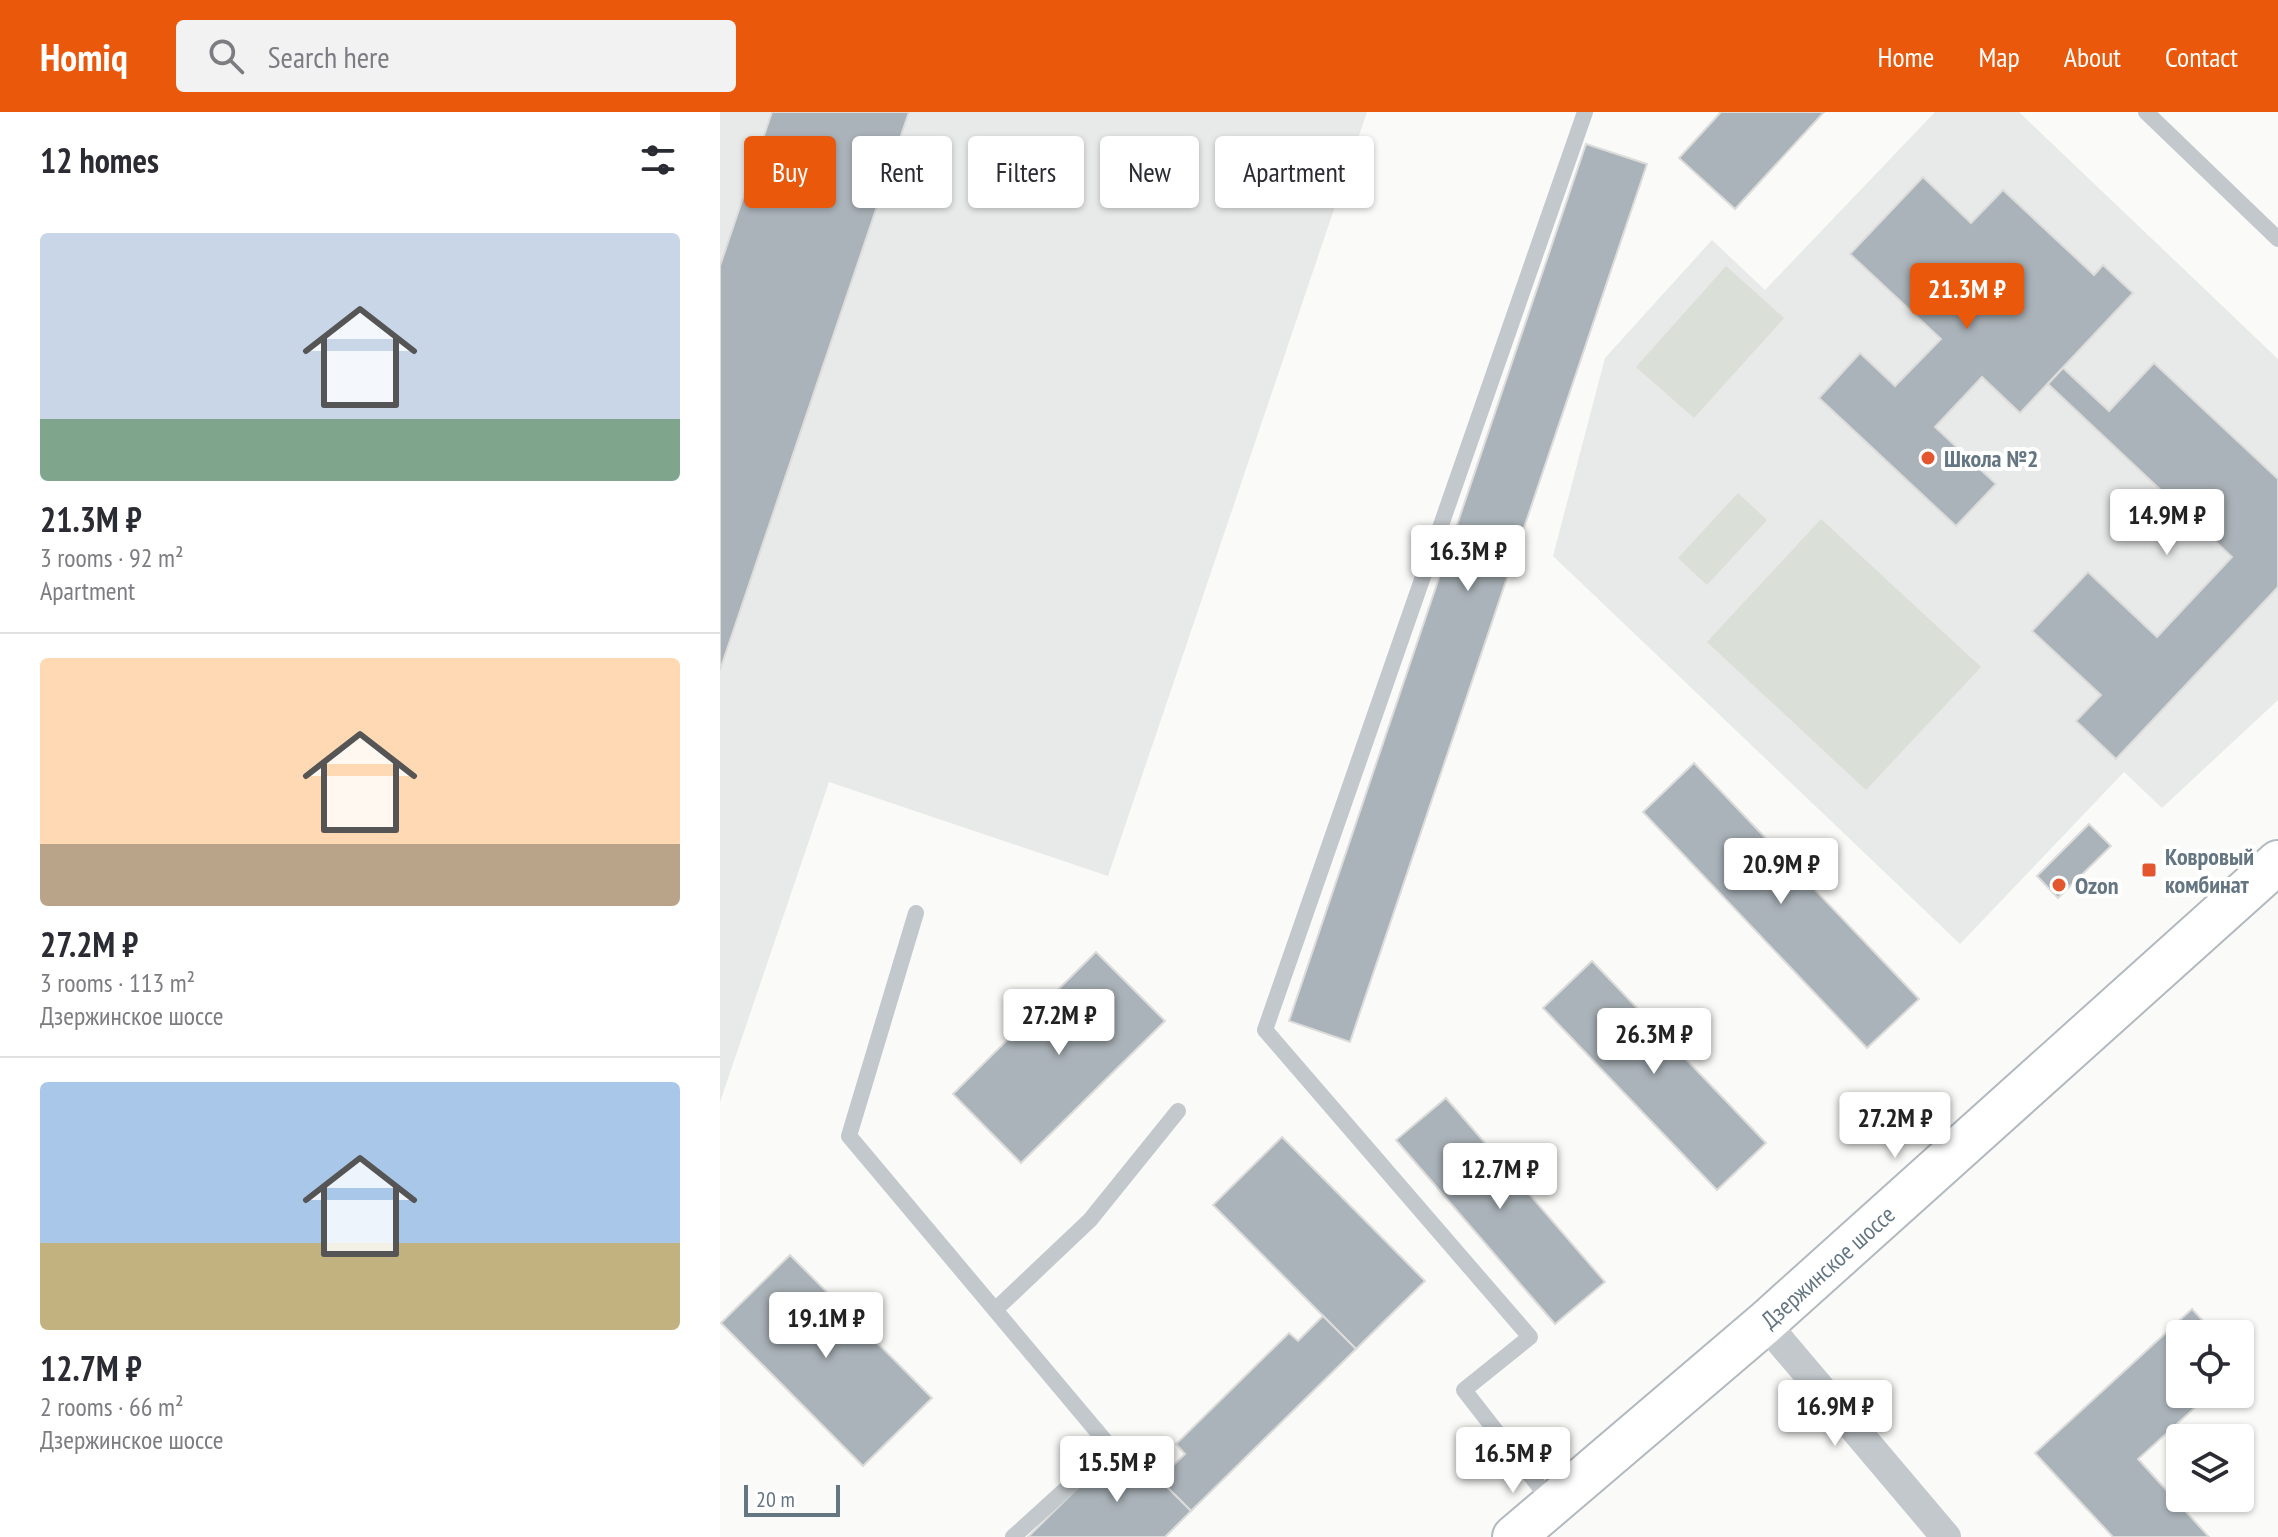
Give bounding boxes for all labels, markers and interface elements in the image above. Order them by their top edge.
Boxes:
search box [176,20,736,92]
text: Homiq [40,32,128,81]
icon: search [204,34,248,78]
text: Search here [268,37,390,76]
text: Home [1878,38,1934,75]
text: Map [1978,38,2020,75]
text: About [2064,38,2121,75]
text: Contact [2165,38,2238,75]
chip: Buy [744,136,836,208]
chip: Rent [852,136,952,208]
chip: Filters [968,136,1084,208]
chip: New [1100,136,1199,208]
chip: Apartment [1215,136,1374,208]
text: 12 homes [40,138,159,182]
icon: filters [636,138,680,182]
pin: 21.3M ₽ [1893,263,2041,331]
text: 21.3M ₽ [1928,272,2006,305]
icon: home [288,285,432,429]
place label: Школа №2 [1944,443,2038,474]
marker: Школа №2 [1919,449,1937,467]
pin: 14.9M ₽ [2093,489,2241,557]
text: 21.3M ₽ [40,497,142,541]
text: 14.9M ₽ [2128,498,2206,531]
pin: 16.3M ₽ [1394,525,1542,593]
text: 16.3M ₽ [1429,534,1507,567]
text: 3 rooms · 92 m² [40,541,184,574]
text: Apartment [40,574,135,607]
icon: home [288,710,432,854]
pin: 20.9M ₽ [1707,838,1855,906]
place label: Ковровый комбинат [2165,841,2254,900]
text: 20.9M ₽ [1742,847,1820,880]
marker: Ковровый комбинат [2140,861,2158,879]
place label: Ozon [2075,870,2118,901]
marker: Ozon [2050,876,2068,894]
text: 27.2M ₽ [40,922,138,966]
text: 3 rooms · 113 m² [40,966,195,999]
pin: 27.2M ₽ [985,989,1133,1057]
text: 27.2M ₽ [1021,998,1097,1031]
text: Дзержинское шоссе [40,999,223,1032]
pin: 26.3M ₽ [1580,1008,1728,1076]
text: 26.3M ₽ [1615,1017,1693,1050]
pin: 27.2M ₽ [1821,1092,1969,1160]
text: 27.2M ₽ [1857,1101,1933,1134]
icon: home [288,1134,432,1278]
pin: 12.7M ₽ [1426,1143,1574,1211]
text: 12.7M ₽ [1461,1152,1539,1185]
street label: Дзержинское шоссе [1754,1199,1901,1335]
pin: 19.1M ₽ [752,1292,900,1360]
text: 19.1M ₽ [787,1301,865,1334]
map controls [2166,1320,2254,1512]
button: locate [2166,1320,2254,1408]
text: 12.7M ₽ [40,1346,142,1390]
pin: 16.9M ₽ [1761,1380,1909,1448]
text: 16.9M ₽ [1796,1389,1874,1422]
text: 2 rooms · 66 m² [40,1390,184,1423]
text: Дзержинское шоссе [40,1423,223,1456]
button: layers [2166,1424,2254,1512]
pin: 16.5M ₽ [1439,1427,1587,1495]
pin: 15.5M ₽ [1043,1436,1191,1504]
text: 16.5M ₽ [1474,1436,1552,1469]
text: 15.5M ₽ [1078,1445,1156,1478]
scale bar [744,1481,840,1517]
text: 20 m [756,1485,795,1513]

